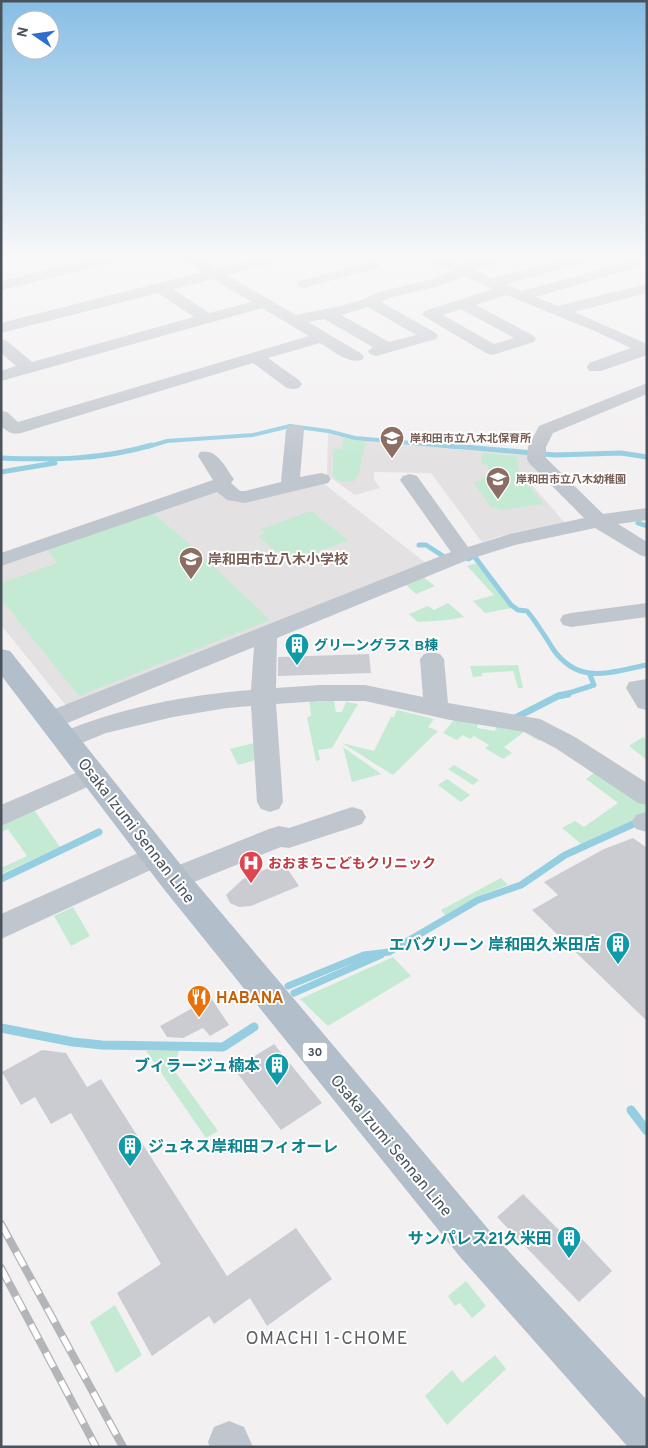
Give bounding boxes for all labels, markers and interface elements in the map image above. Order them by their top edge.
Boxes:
north arrow [10,10,60,60]
text: N [14,26,33,39]
school or university icon: 岸和田市立八木北保育所 [379,425,405,459]
place label: 岸和田市立八木北保育所 [410,432,531,446]
school or university icon: 岸和田市立八木幼稚園 [485,466,511,500]
place label: 岸和田市立八木幼稚園 [516,473,626,487]
school or university icon: 岸和田市立八木小学校 [178,546,204,580]
place label: 岸和田市立八木小学校 [208,552,348,569]
building icon: グリーングラス B棟 [284,632,310,666]
place label: グリーングラス B棟 [314,637,438,655]
street label: Osaka Izumi Sennan Line [72,755,198,908]
hospital icon: おおまちこどもクリニック [238,850,264,884]
place label: おおまちこどもクリニック [268,856,436,873]
building icon: エバグリーン 岸和田久米田店 [605,931,631,965]
place label: エバグリーン 岸和田久米田店 [389,935,600,956]
restaurant icon: HABANA [186,984,212,1018]
place label: HABANA [216,989,283,1009]
road number: 30 [302,1042,328,1062]
building icon: ブィラージュ楠本 [264,1052,290,1086]
place label: ブィラージュ楠本 [134,1057,260,1077]
street label: Osaka Izumi Sennan Line [325,1071,456,1221]
building icon: ジュネス岸和田フィオーレ [117,1133,143,1167]
place label: ジュネス岸和田フィオーレ [148,1138,339,1158]
building icon: サンパレス21久米田 [556,1225,582,1259]
place label: サンパレス21久米田 [408,1230,552,1250]
district label: OMACHI 1-CHOME [246,1328,408,1351]

